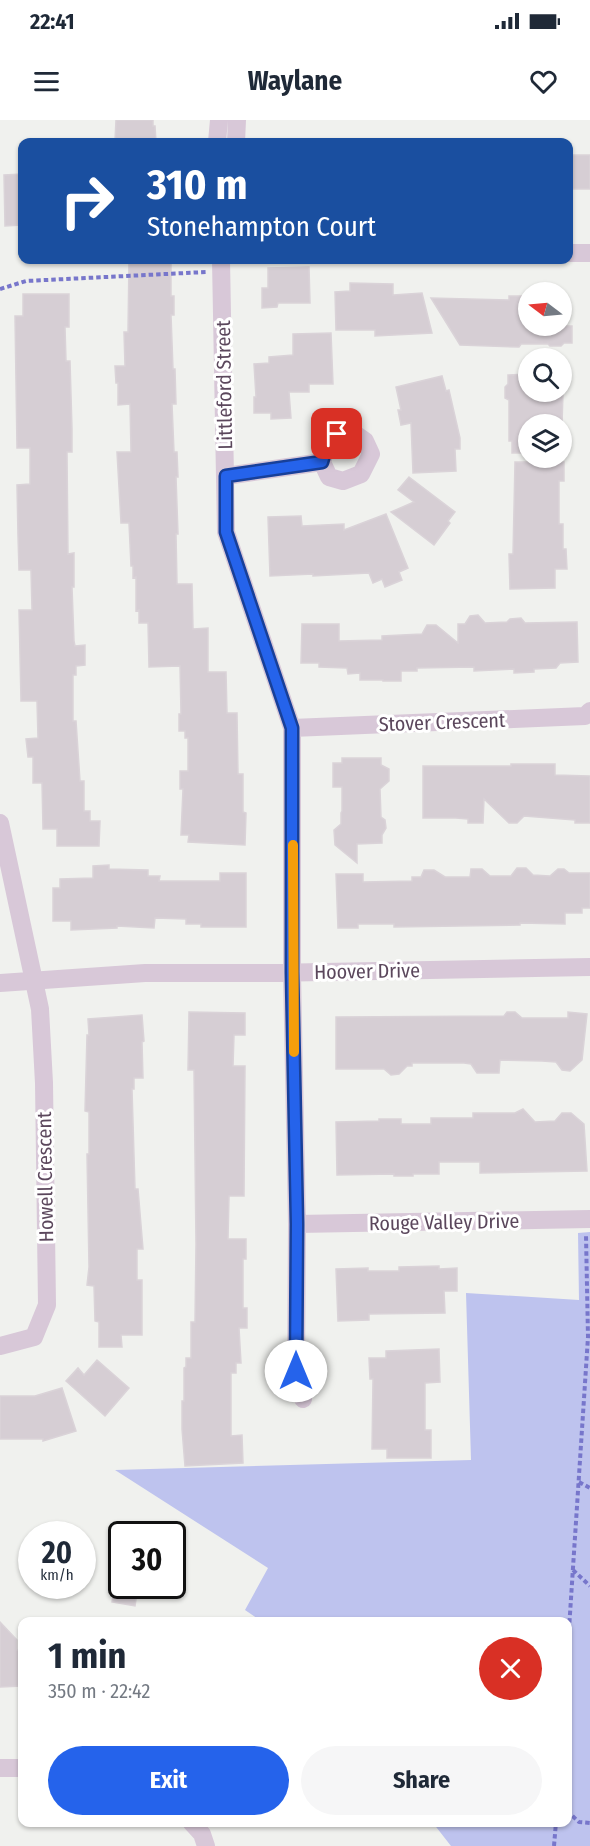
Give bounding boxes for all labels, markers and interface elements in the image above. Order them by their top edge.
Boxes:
text: 22:41 [30,8,74,35]
icon: menu [30,65,63,98]
text: Waylane [248,65,342,97]
icon: heart [527,65,560,98]
text: 310 m [147,160,248,210]
icon: right [48,162,126,240]
text: Stonehampton Court [147,211,376,243]
north arrow [518,282,572,336]
map controls [518,282,572,468]
street label: Littleford Street [211,320,237,450]
button: search [518,348,572,402]
pin [311,408,362,459]
button: layers [518,414,572,468]
icon: arrive [320,417,353,450]
street label: Stover Crescent [378,708,506,736]
street label: Hoover Drive [314,958,420,984]
street label: Howell Crescent [32,1111,58,1243]
street label: Rouge Valley Drive [369,1209,519,1235]
position arrow [264,1339,328,1403]
speed limit sign: 30 [108,1521,186,1599]
text: 20 [42,1535,72,1571]
text: km/h [40,1566,74,1584]
text: 1 min [48,1634,126,1678]
button: close [479,1637,542,1700]
text: 350 m · 22:42 [48,1679,150,1703]
button: Exit [48,1746,289,1815]
button: Share [301,1746,542,1815]

